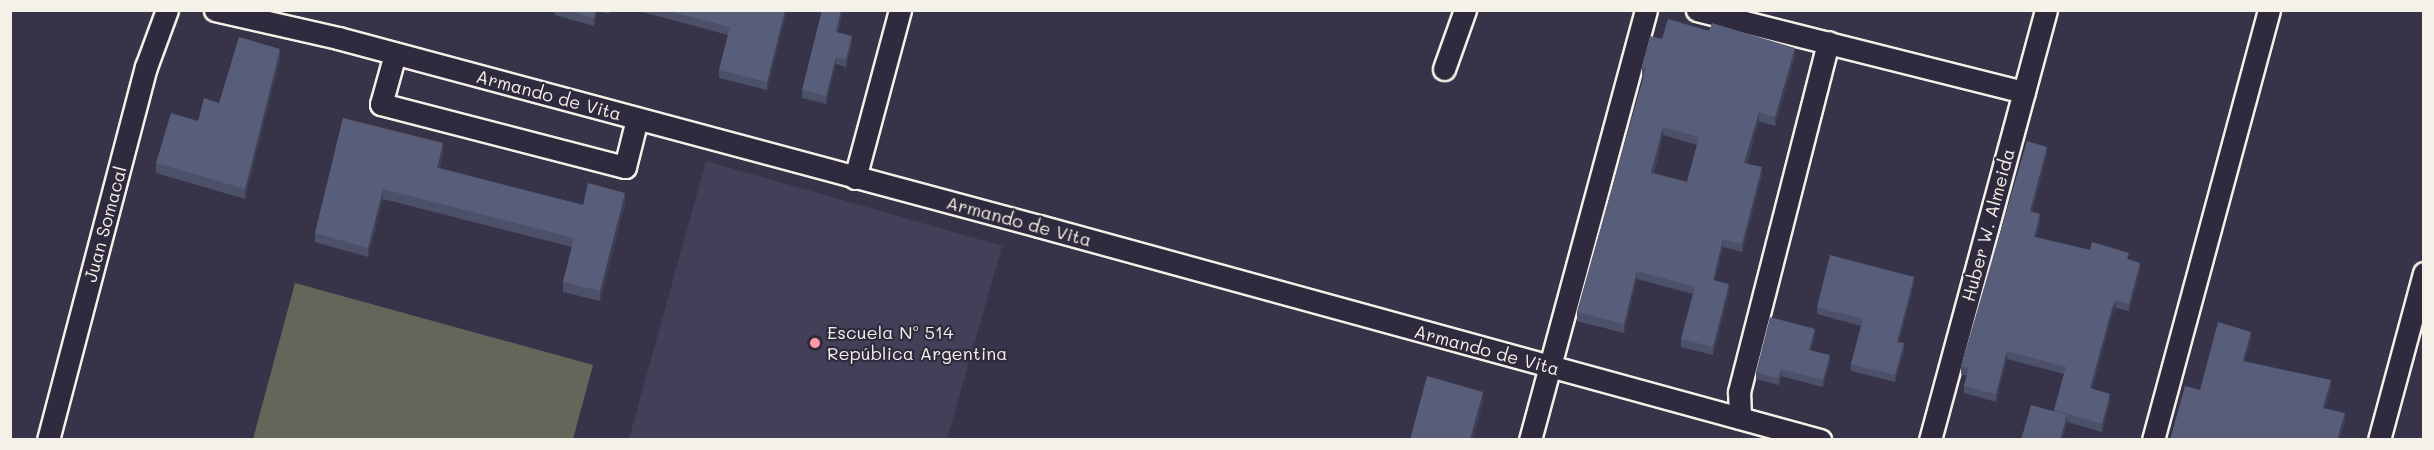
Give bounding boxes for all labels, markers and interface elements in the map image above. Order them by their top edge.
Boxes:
street label: Armando de Vita [474,65,624,125]
street label: Huber W. Almeida [1957,146,2019,304]
street label: Juan Somacal [79,164,131,284]
street label: Armando de Vita [944,191,1094,251]
street label: Armando de Vita [1412,320,1562,380]
place label: Escuela Nº 514 República Argentina [827,322,1007,364]
marker: Escuela Nº 514 República Argentina [808,336,822,350]

